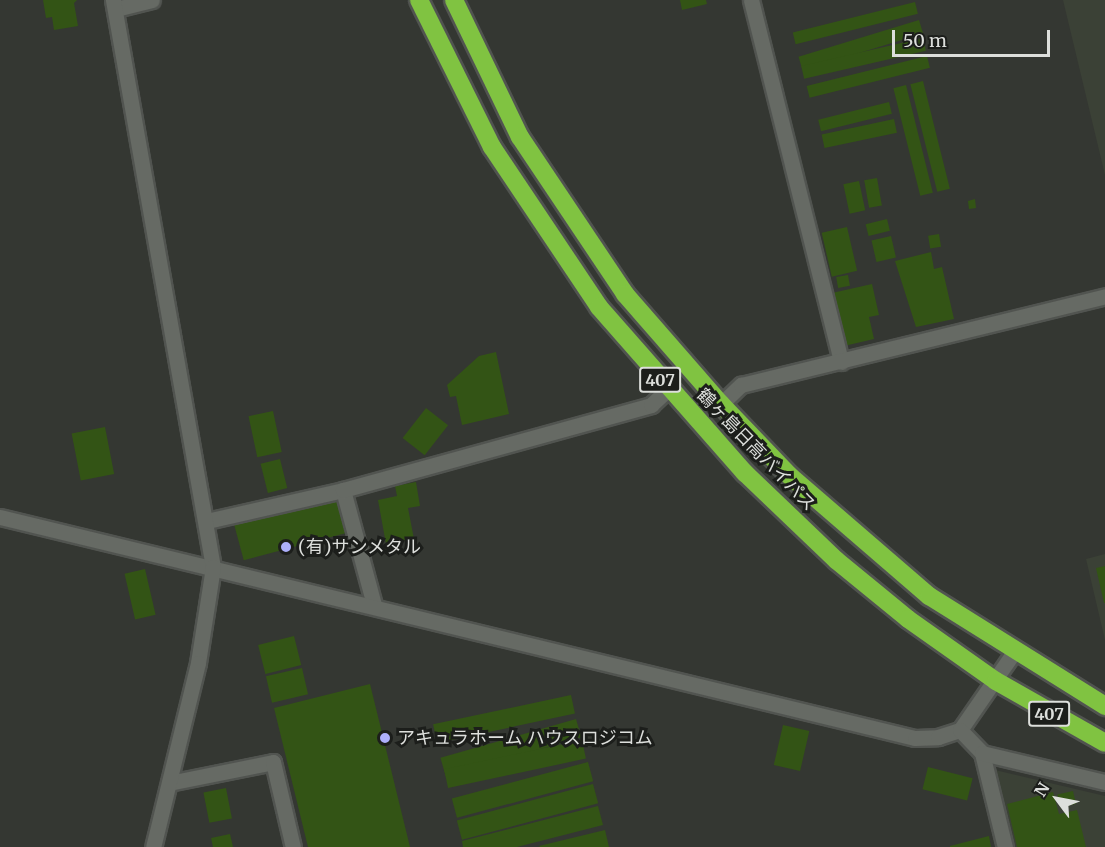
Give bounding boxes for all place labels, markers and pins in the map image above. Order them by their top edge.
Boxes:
place label: (有)サンメタル [298,536,421,558]
marker: (有)サンメタル [279,540,293,554]
place label: アキュラホーム ハウスロジコム [397,727,653,749]
marker: アキュラホーム ハウスロジコム [378,731,392,745]

